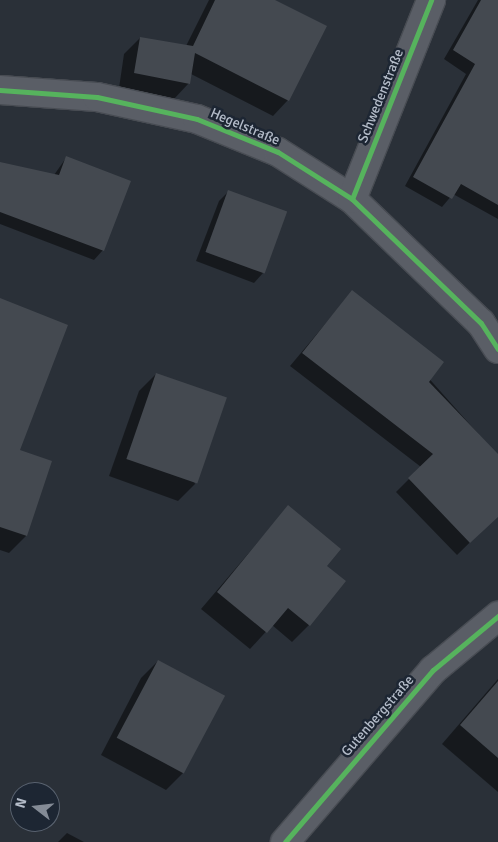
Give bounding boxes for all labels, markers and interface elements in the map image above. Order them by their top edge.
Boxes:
street label: Schwedenstraße [355,47,407,145]
street label: Hegelstraße [208,105,282,149]
street label: Gutenbergstraße [338,672,418,760]
north arrow [10,782,60,832]
text: N [12,796,31,810]

